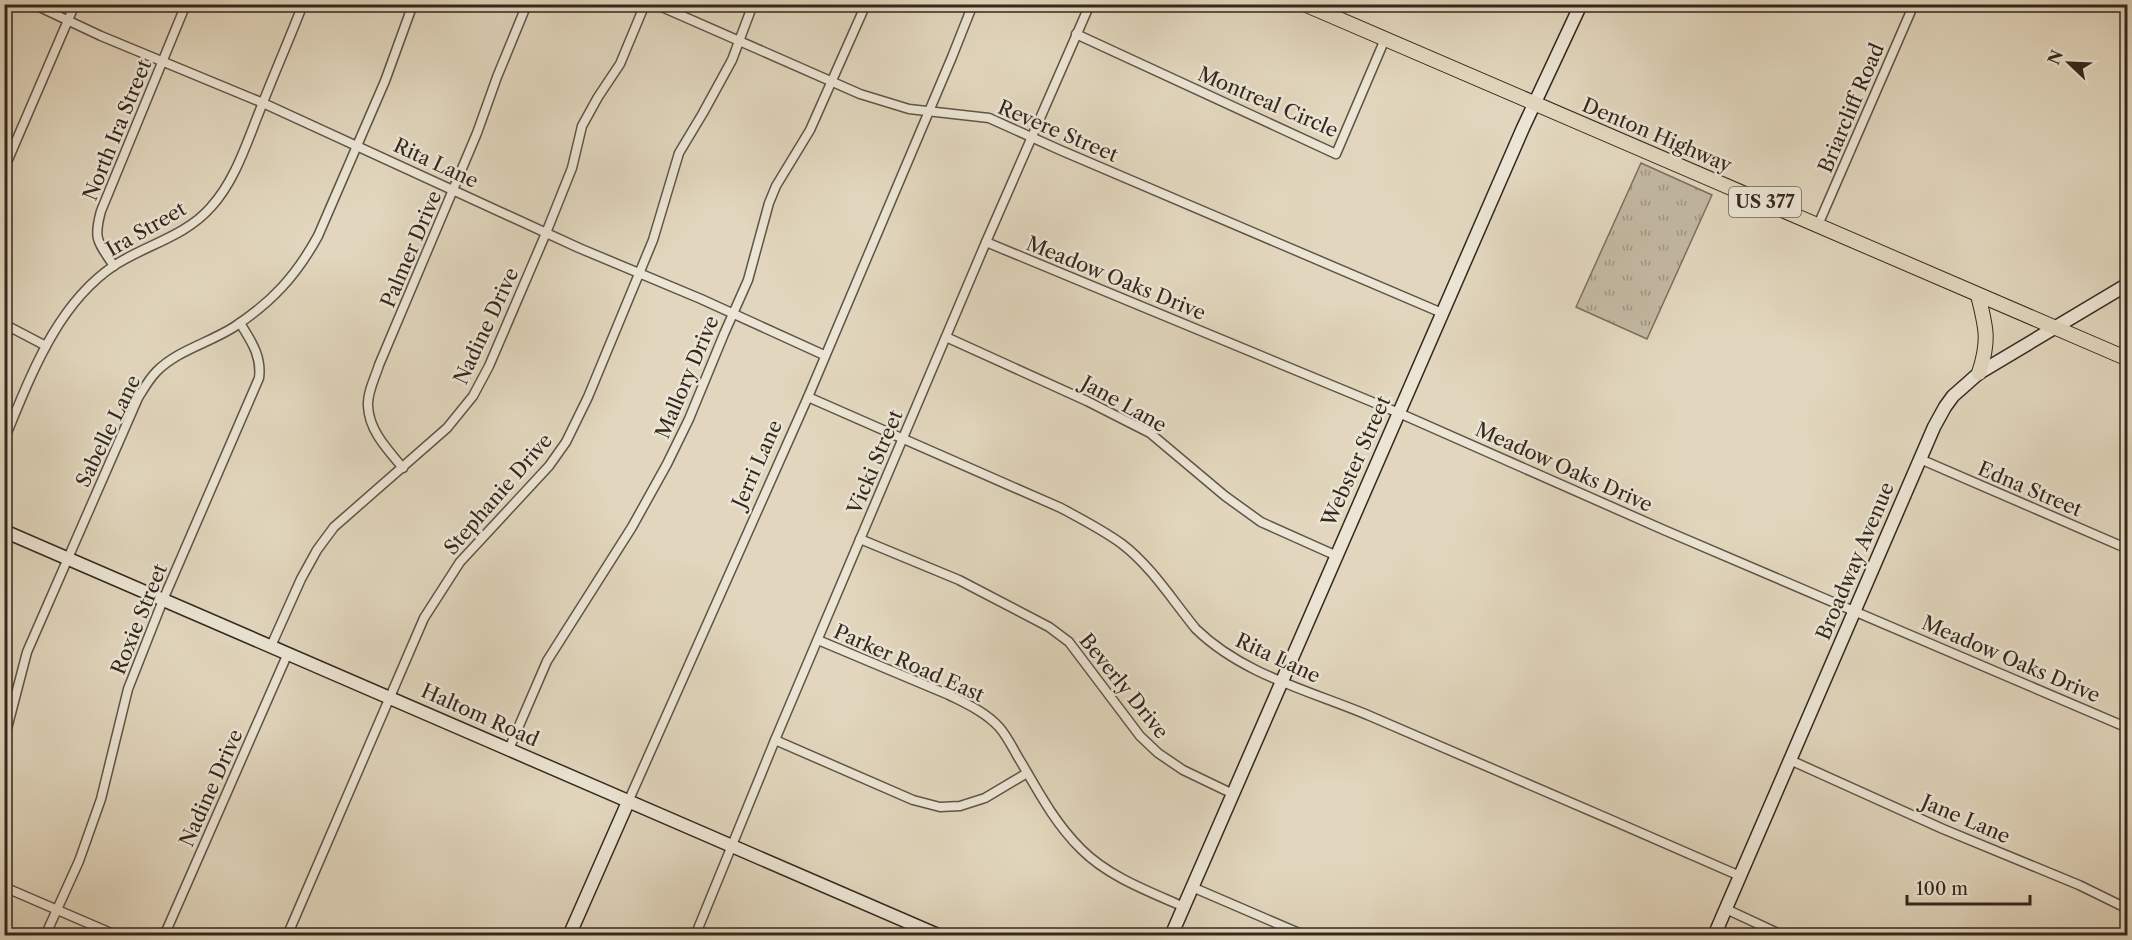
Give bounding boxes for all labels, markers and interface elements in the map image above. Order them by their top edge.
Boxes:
north arrow [2039,33,2099,93]
street label: Briarcliff Road [1813,40,1889,176]
text: N [2043,47,2067,67]
street label: North Ira Street [78,56,156,204]
street label: Montreal Circle [1194,62,1342,142]
street label: Denton Highway [1579,93,1736,178]
street label: Revere Street [994,95,1122,167]
street label: Rita Lane [390,133,482,193]
street label: Palmer Drive [376,187,446,311]
road number: US 377 [1729,187,1801,217]
street label: Ira Street [102,197,190,261]
street label: Meadow Oaks Drive [1023,231,1209,325]
street label: Nadine Drive [449,264,523,388]
street label: Mallory Drive [650,312,724,442]
street label: Jane Lane [1075,369,1171,437]
street label: Sabelle Lane [71,371,145,491]
street label: Webster Street [1316,392,1396,531]
street label: Vicki Street [842,406,908,519]
street label: Jerri Lane [726,416,787,514]
street label: Meadow Oaks Drive [1472,417,1656,517]
street label: Stephanie Drive [439,428,557,560]
street label: Edna Street [1974,456,2086,522]
street label: Broadway Avenue [1811,479,1899,643]
street label: Roxie Street [106,560,172,678]
street label: Meadow Oaks Drive [1918,611,2104,707]
street label: Parker Road East [830,619,988,707]
street label: Rita Lane [1232,628,1324,688]
street label: Beverly Drive [1074,629,1174,743]
street label: Haltom Road [417,678,543,752]
street label: Nadine Drive [174,726,248,850]
street label: Jane Lane [1915,788,2014,848]
scale bar [1907,868,2030,906]
text: 100 m [1916,878,1968,900]

